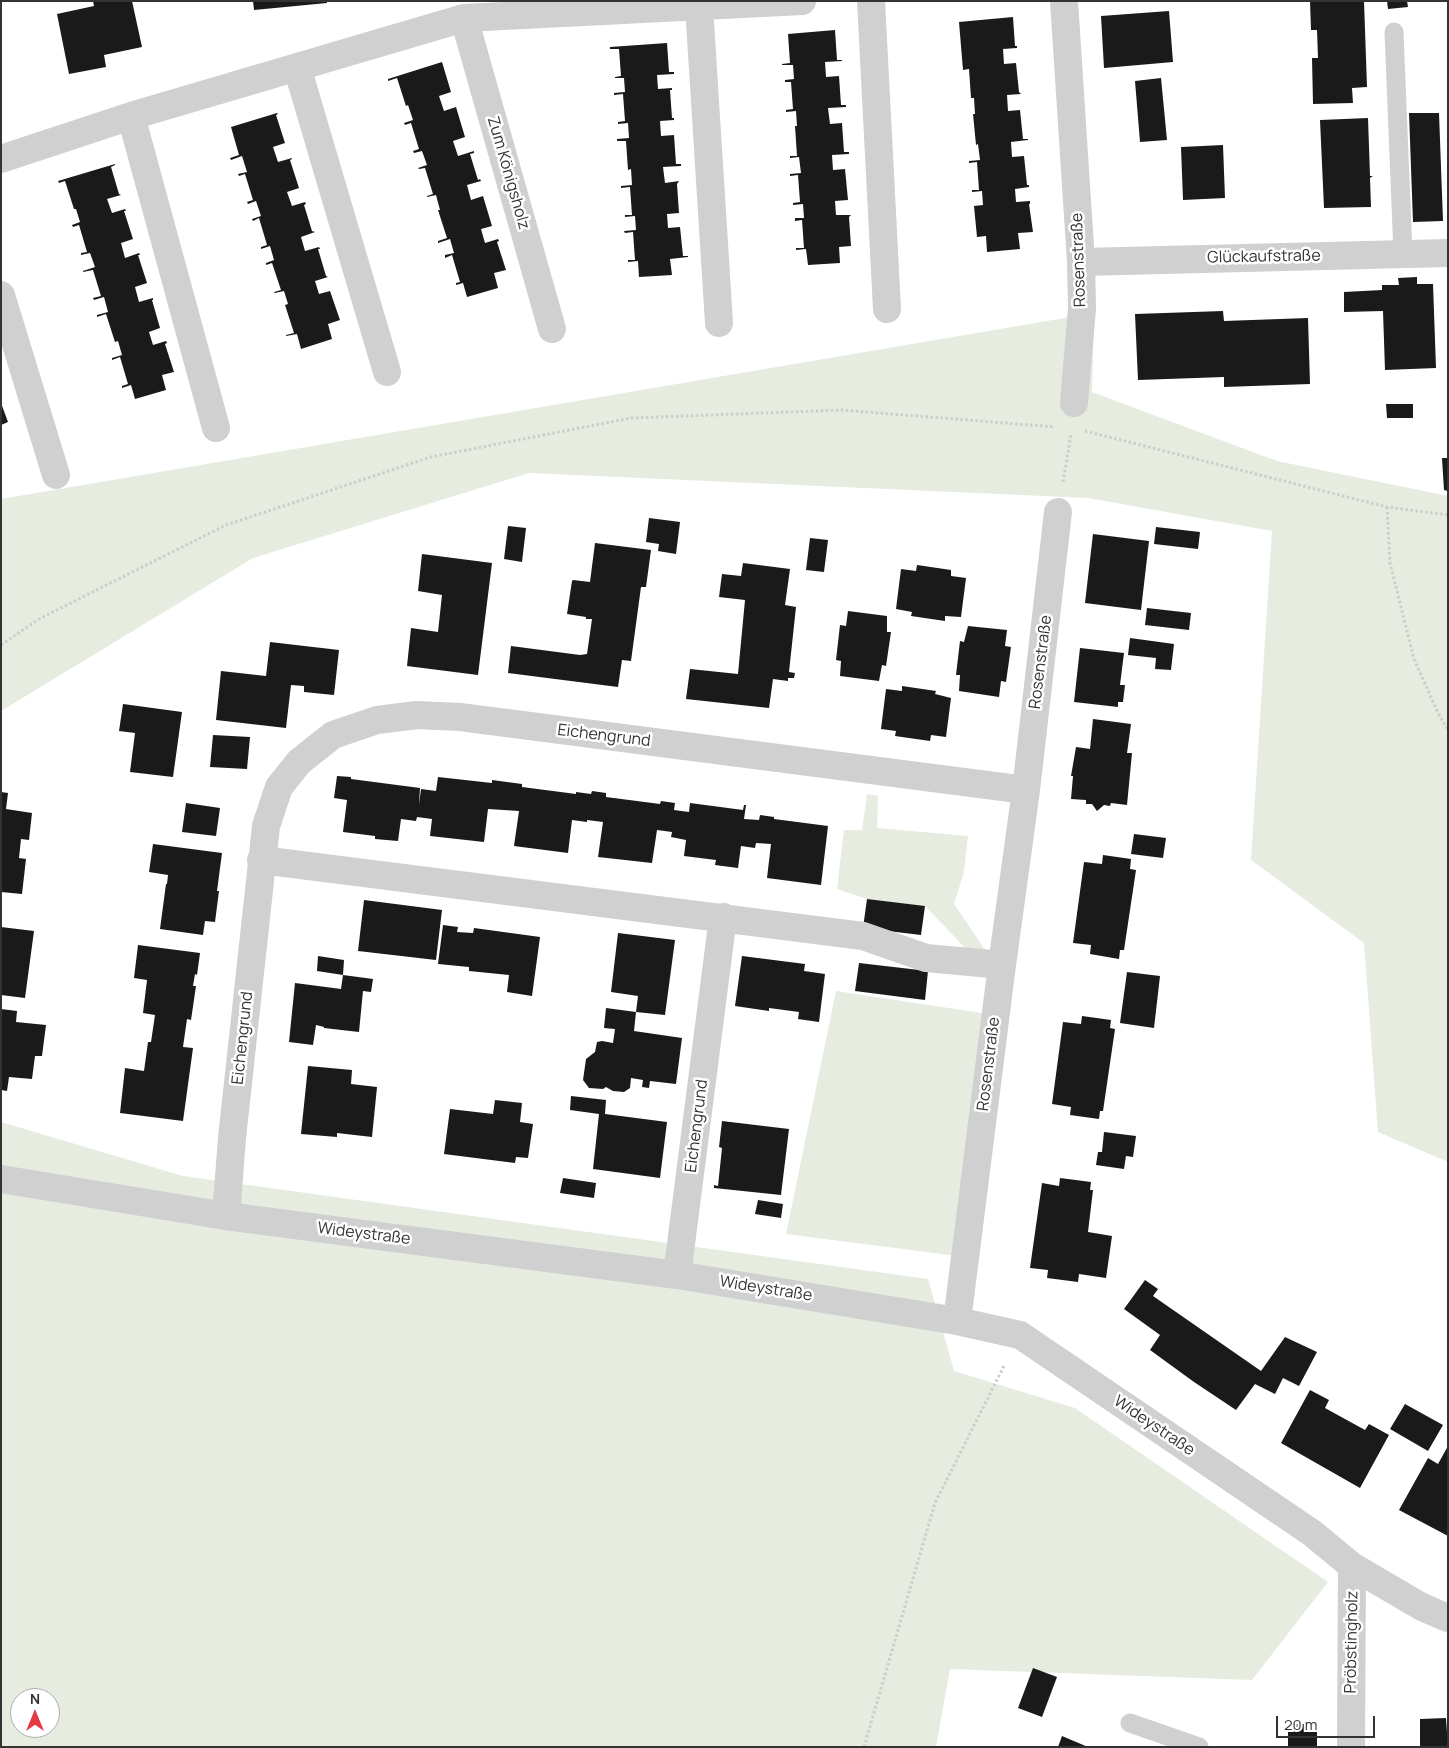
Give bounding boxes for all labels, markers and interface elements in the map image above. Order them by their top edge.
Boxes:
street label: Zum Königsholz [483,114,533,232]
street label: Rosenstraße [1068,212,1090,308]
street label: Glückaufstraße [1207,246,1321,268]
street label: Rosenstraße [1026,614,1056,710]
street label: Eichengrund [556,721,652,751]
street label: Eichengrund [229,990,257,1086]
street label: Rosenstraße [974,1016,1004,1112]
street label: Eichengrund [682,1078,712,1174]
street label: Wideystraße [316,1219,412,1249]
street label: Wideystraße [718,1272,814,1306]
street label: Wideystraße [1110,1392,1198,1460]
street label: Pröbstingholz [1342,1590,1362,1694]
north arrow [10,1688,60,1738]
text: N [30,1689,40,1708]
scale bar [1279,1706,1378,1738]
text: 20 m [1284,1714,1317,1735]

